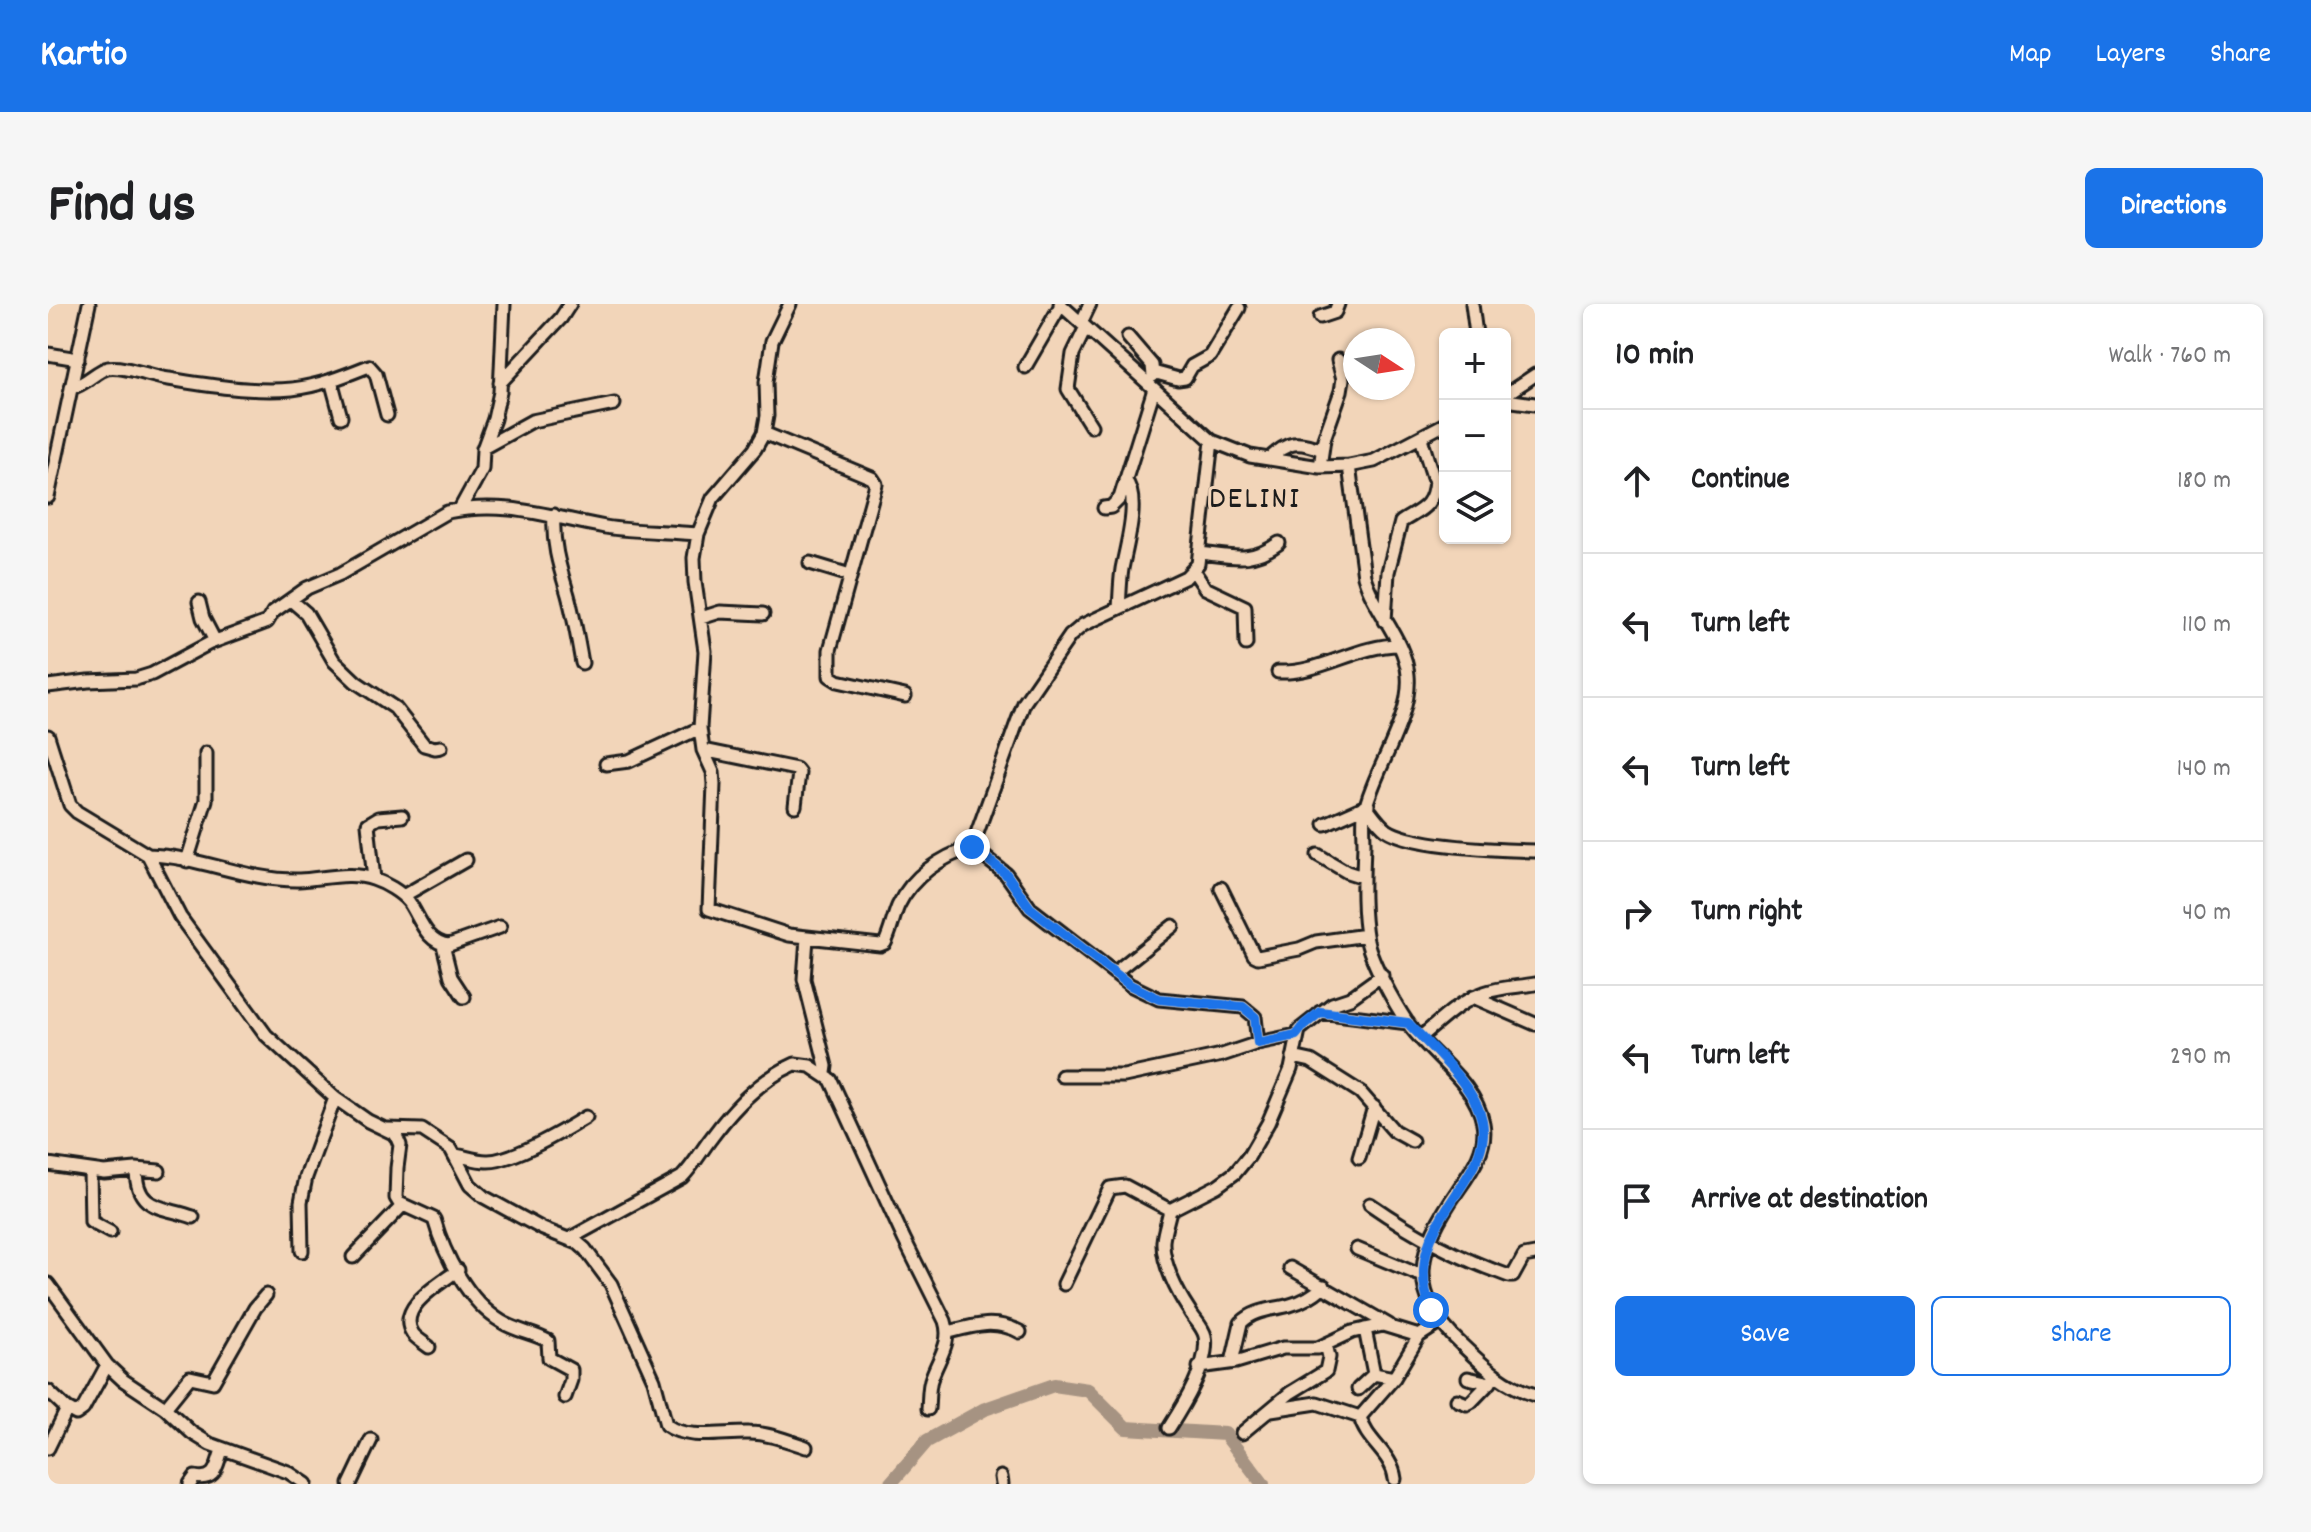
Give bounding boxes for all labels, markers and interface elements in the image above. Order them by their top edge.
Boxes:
text: Kartio [40,29,127,84]
text: Map [2009,36,2052,76]
text: Layers [2096,36,2166,76]
text: Share [2210,36,2271,76]
text: Find us [48,168,196,248]
button: Directions [2085,168,2263,248]
north arrow [1343,328,1415,400]
map controls [1439,328,1511,544]
button: + [1439,328,1511,400]
text: 10 min [1615,332,1694,381]
text: Walk · 760 m [2108,338,2231,375]
button: − [1439,400,1511,472]
icon: ahead [1615,459,1659,503]
text: Continue [1691,460,1790,503]
text: 180 m [2177,463,2231,500]
button: layers [1439,472,1511,544]
district label: DELINI [1209,478,1301,524]
icon: left [1615,603,1659,647]
text: Turn left [1691,604,1790,647]
text: 110 m [2182,607,2231,644]
icon: left [1615,747,1659,791]
text: Turn left [1691,748,1790,791]
text: 140 m [2177,751,2231,788]
route end [954,829,990,865]
icon: right [1615,891,1659,935]
text: Turn right [1691,892,1802,935]
text: 40 m [2182,895,2231,932]
icon: left [1615,1035,1659,1079]
text: Turn left [1691,1036,1790,1079]
text: 290 m [2170,1039,2231,1076]
icon: arrive [1615,1179,1659,1223]
text: Arrive at destination [1691,1180,1928,1223]
route start [1413,1292,1449,1328]
button: Save [1615,1296,1915,1376]
button: Share [1931,1296,2231,1376]

